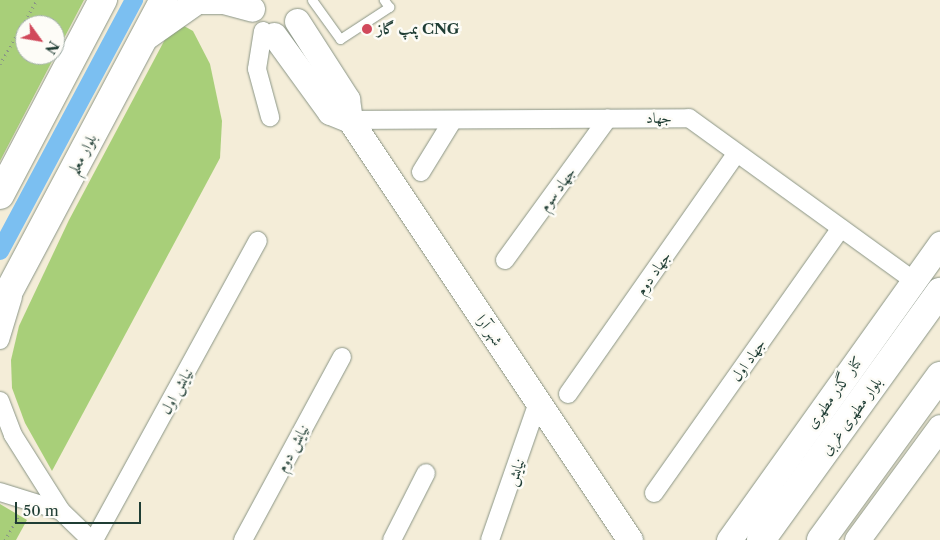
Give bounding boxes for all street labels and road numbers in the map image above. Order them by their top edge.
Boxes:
street label: جهاد [646,109,672,127]
street label: بلوار معلم [64,131,100,177]
street label: جهاد سوم [535,163,579,215]
street label: جهاد دوم [631,248,675,298]
street label: شهر آرا [473,311,507,349]
street label: جهاد اول [727,335,769,385]
street label: کنار گذر مطهری [802,352,866,432]
street label: نیایش اول [156,365,196,417]
street label: بلوار مطهری غربی [817,374,885,458]
street label: نیایش دوم [272,421,312,475]
street label: نيايش [502,456,528,488]

